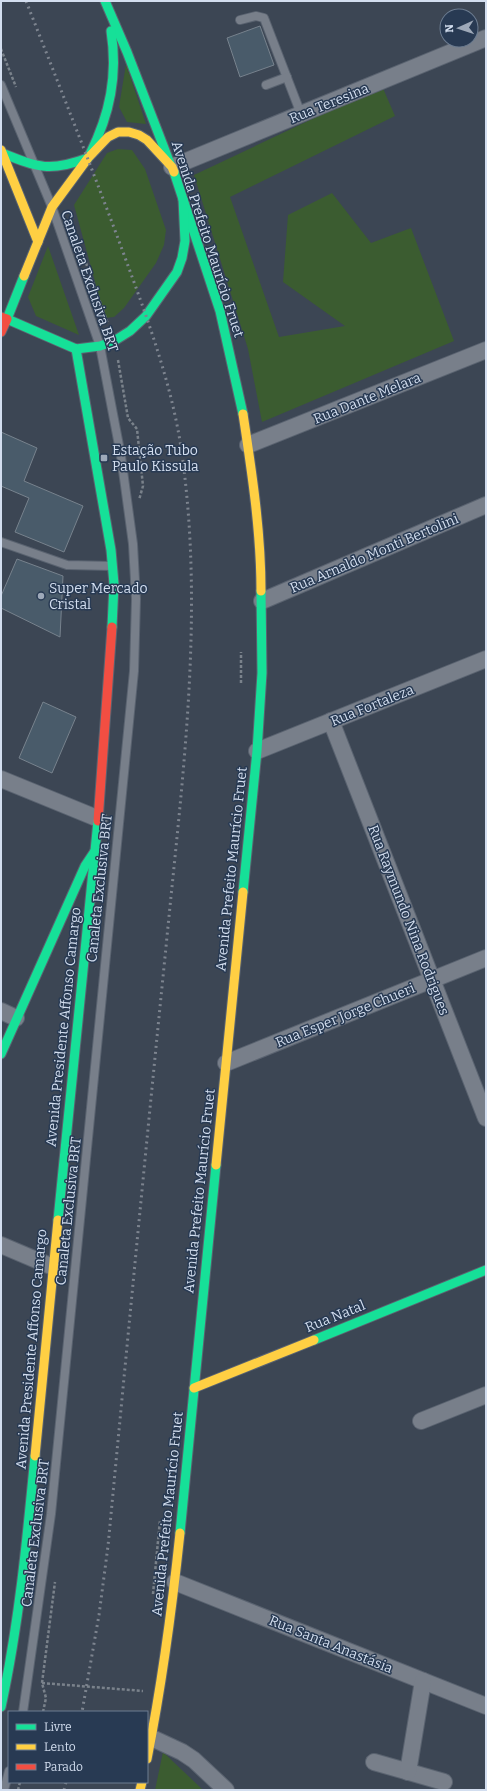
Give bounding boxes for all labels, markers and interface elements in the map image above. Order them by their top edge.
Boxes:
north arrow [439,8,479,48]
text: N [443,23,456,33]
street label: Rua Teresina [287,80,372,127]
street label: Avenida Prefeito Maurício Fruet [168,139,247,340]
street label: Canaleta Exclusiva BRT [57,208,122,354]
street label: Rua Dante Melara [311,369,424,428]
place label: Estação Tubo Paulo Kissula [112,442,199,475]
marker: Estação Tubo Paulo Kissula [99,453,109,463]
street label: Rua Arnaldo Monti Bertolini [287,510,461,597]
place label: Super Mercado Cristal [49,580,148,613]
marker: Super Mercado Cristal [36,591,46,601]
street label: Rua Fortaleza [328,681,417,730]
street label: Avenida Prefeito Maurício Fruet [212,766,251,972]
street label: Canaleta Exclusiva BRT [83,813,116,963]
street label: Rua Raymundo Nina Rodrigues [364,823,453,1018]
street label: Avenida Presidente Affonso Camargo [42,906,85,1148]
street label: Rua Esper Jorge Chueri [273,980,417,1051]
street label: Avenida Prefeito Maurício Fruet [180,1088,219,1294]
street label: Canaleta Exclusiva BRT [52,1136,85,1286]
street label: Avenida Presidente Affonso Camargo [13,1228,50,1470]
street label: Rua Natal [303,1297,368,1336]
street label: Avenida Prefeito Maurício Fruet [148,1411,187,1617]
street label: Canaleta Exclusiva BRT [18,1458,53,1608]
street label: Rua Santa Anastásia [266,1612,395,1677]
legend [8,1711,148,1783]
text: Livre [44,1720,72,1734]
text: Lento [44,1740,76,1754]
text: Parado [44,1760,83,1774]

